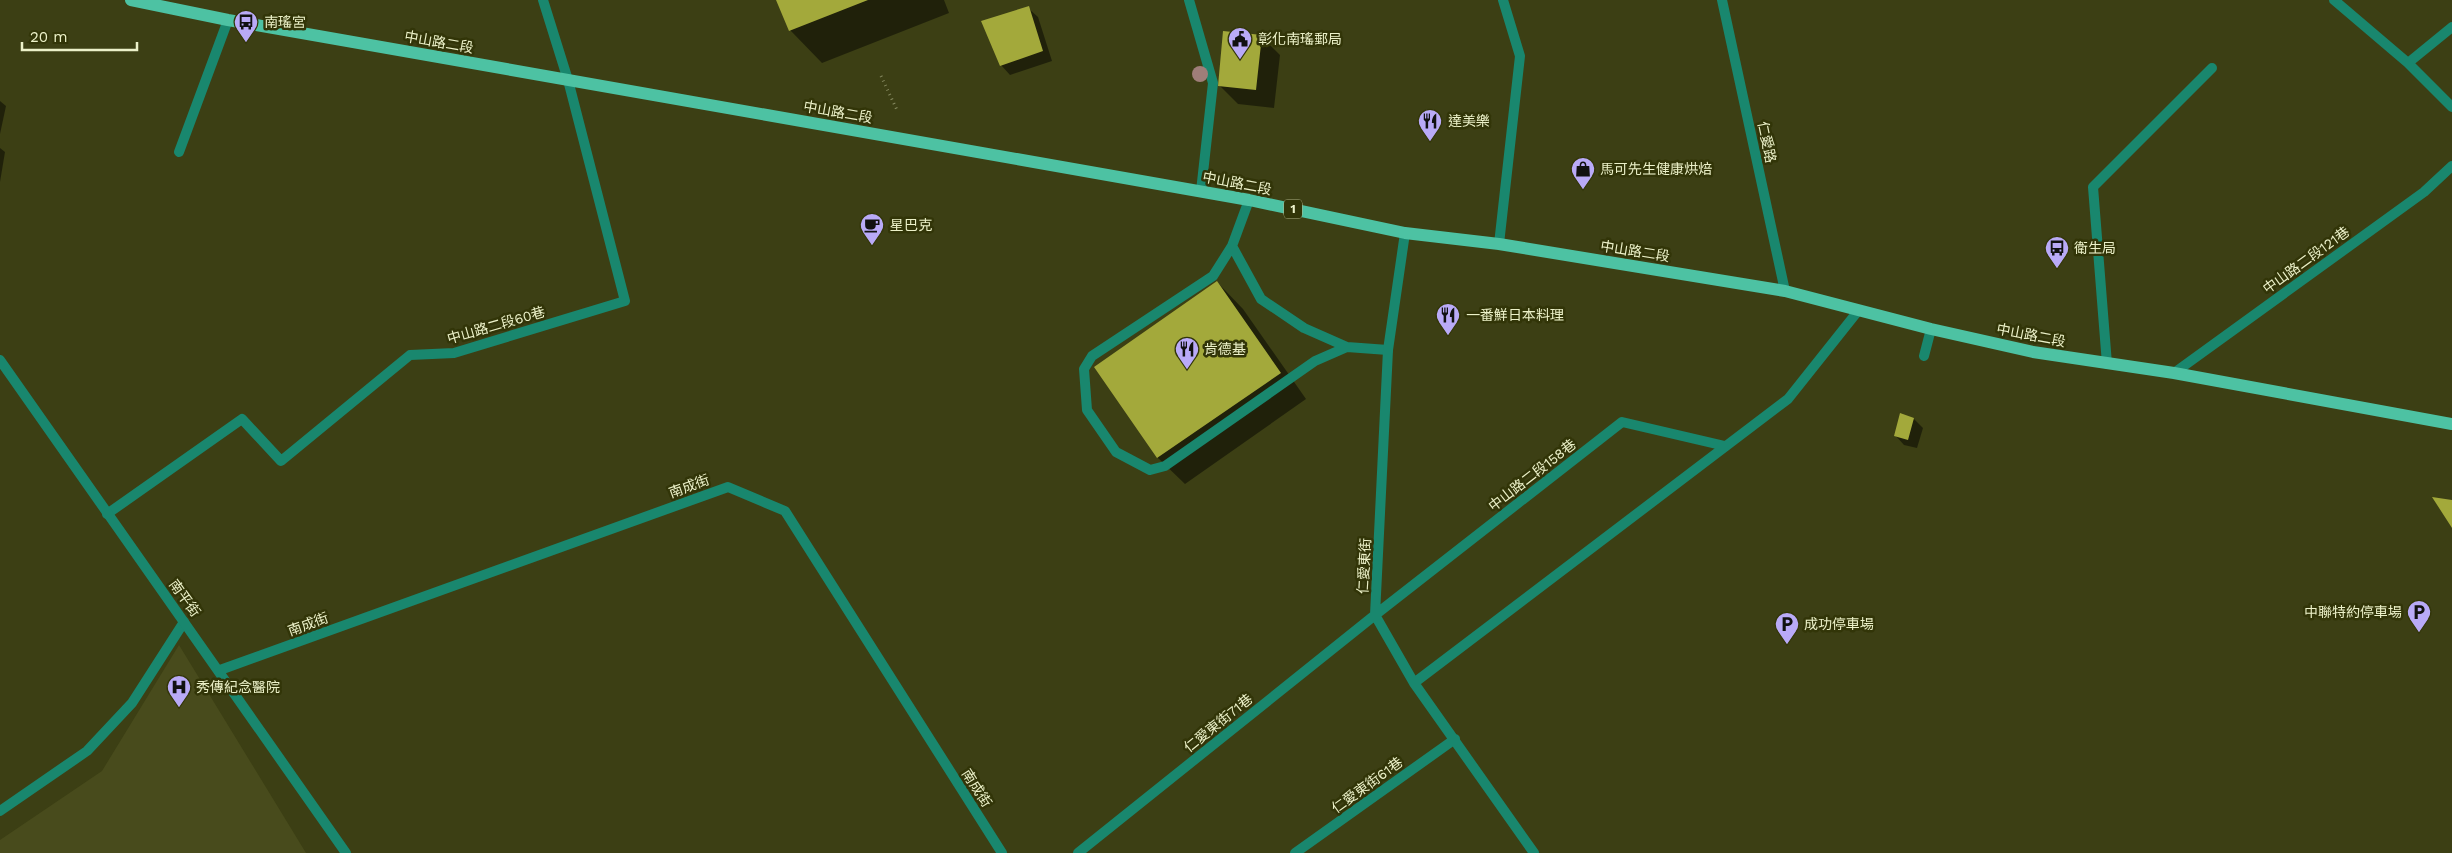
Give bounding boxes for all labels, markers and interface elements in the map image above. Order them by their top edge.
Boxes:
bus stop icon: 南瑤宮 [233,9,259,43]
place label: 南瑤宮 [264,14,306,30]
scale bar [22,20,138,52]
public building icon: 彰化南瑤郵局 [1227,26,1253,60]
text: 20 m [30,28,68,46]
street label: 中山路二段 [403,28,475,56]
place label: 彰化南瑤郵局 [1258,31,1342,47]
street label: 中山路二段 [802,98,874,126]
restaurant icon: 達美樂 [1417,108,1443,142]
place label: 達美樂 [1448,113,1490,129]
street label: 仁愛路 [1755,120,1779,164]
shop icon: 馬可先生健康烘焙 [1570,156,1596,190]
place label: 馬可先生健康烘焙 [1600,161,1712,177]
street label: 中山路二段 [1201,168,1273,198]
road number: 1 [1284,200,1302,218]
cafe icon: 星巴克 [859,212,885,246]
place label: 星巴克 [890,217,932,233]
street label: 中山路二段121巷 [2260,223,2352,297]
bus stop icon: 衛生局 [2044,235,2070,269]
street label: 中山路二段 [1599,238,1671,264]
place label: 衛生局 [2074,240,2116,256]
restaurant icon: 一番鮮日本料理 [1435,302,1461,336]
street label: 中山路二段60巷 [445,303,547,347]
place label: 一番鮮日本料理 [1466,307,1564,323]
street label: 中山路二段 [1995,320,2067,350]
restaurant icon: 肯德基 [1174,336,1200,370]
place label: 肯德基 [1204,341,1246,357]
street label: 中山路二段158巷 [1485,436,1579,514]
street label: 南成街 [667,471,711,501]
street label: 仁愛東街 [1355,538,1373,594]
street label: 南平街 [166,576,204,620]
parking icon: 中聯特約停車場 [2406,599,2432,633]
place label: 中聯特約停車場 [2304,604,2402,620]
street label: 南成街 [286,609,330,639]
parking icon: 成功停車場 [1774,611,1800,645]
place label: 成功停車場 [1804,616,1874,632]
hospital icon: 秀傳紀念醫院 [166,674,192,708]
place label: 秀傳紀念醫院 [196,679,280,695]
street label: 仁愛東街71巷 [1181,691,1255,755]
street label: 仁愛東街61巷 [1328,754,1406,816]
street label: 南成街 [959,766,995,810]

